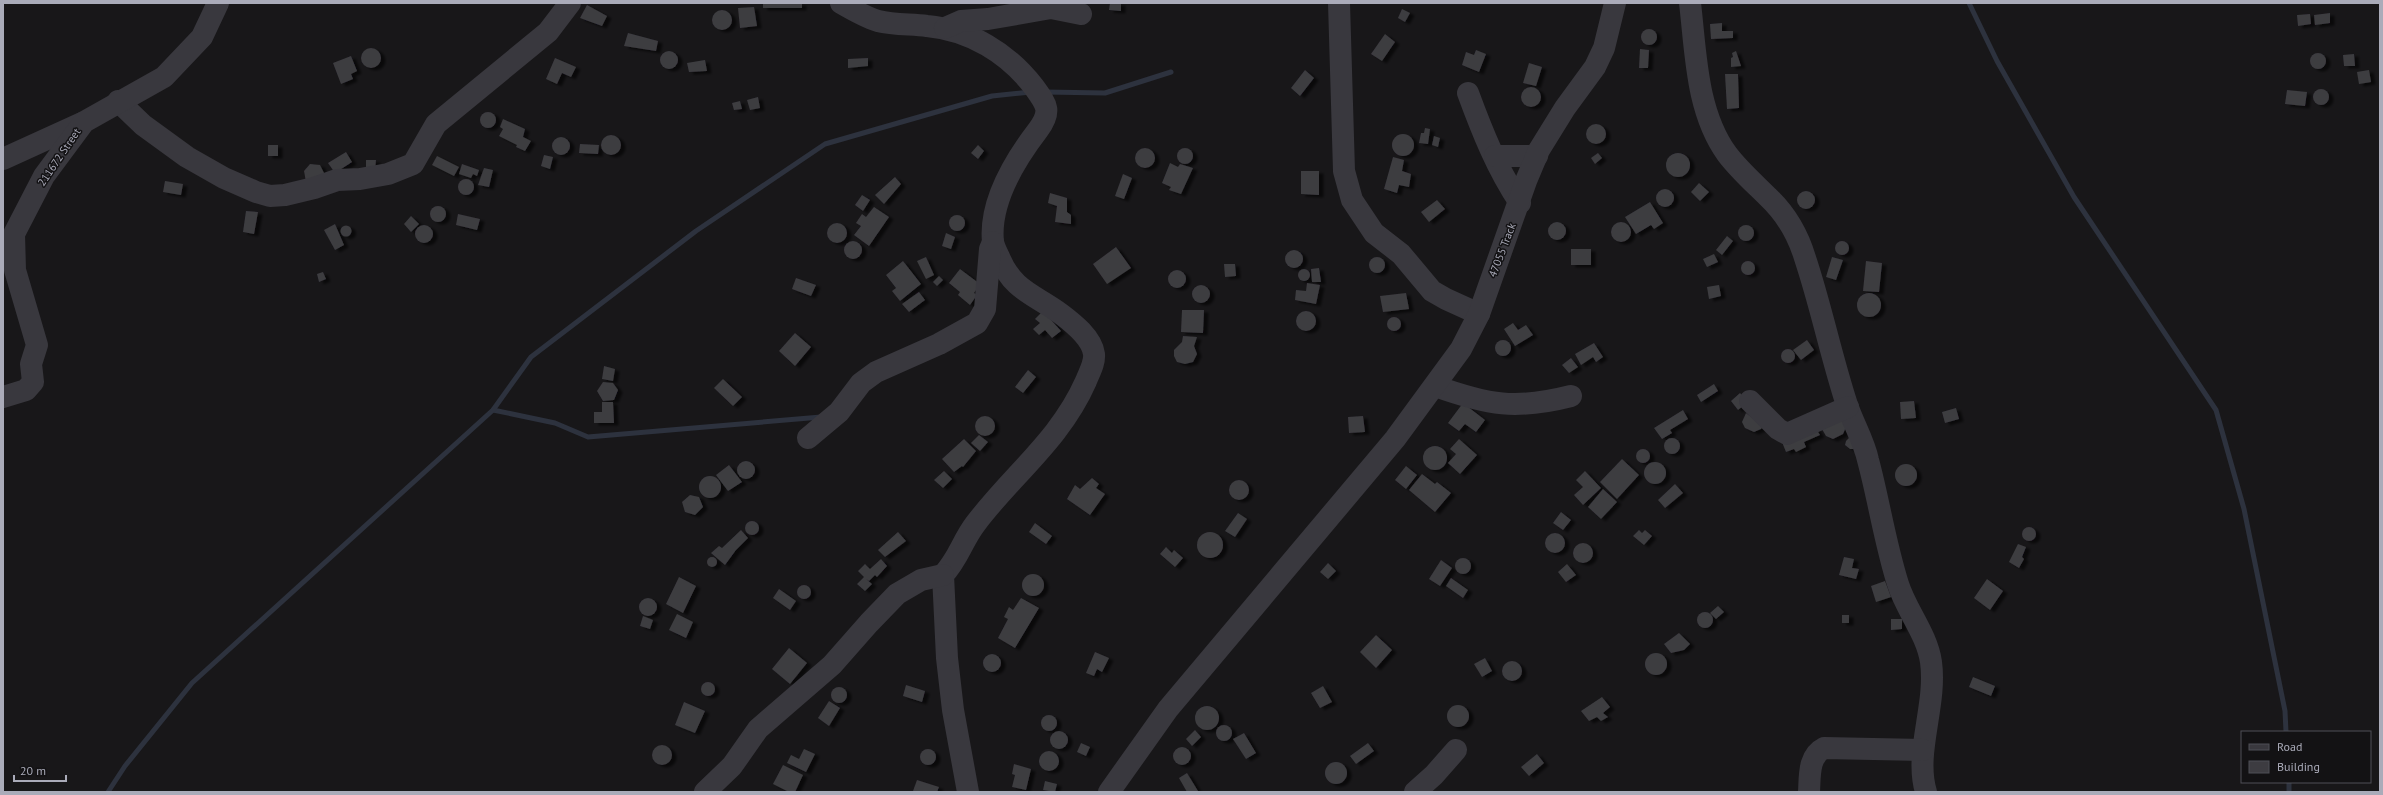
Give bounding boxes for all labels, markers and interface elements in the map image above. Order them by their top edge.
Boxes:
street label: 211672 Street [34,125,84,189]
street label: 47055 Track [1485,220,1519,279]
legend [2241,731,2371,783]
text: Road [2277,739,2302,754]
scale bar [14,757,66,783]
text: Building [2277,759,2320,774]
text: 20 m [20,763,46,778]

